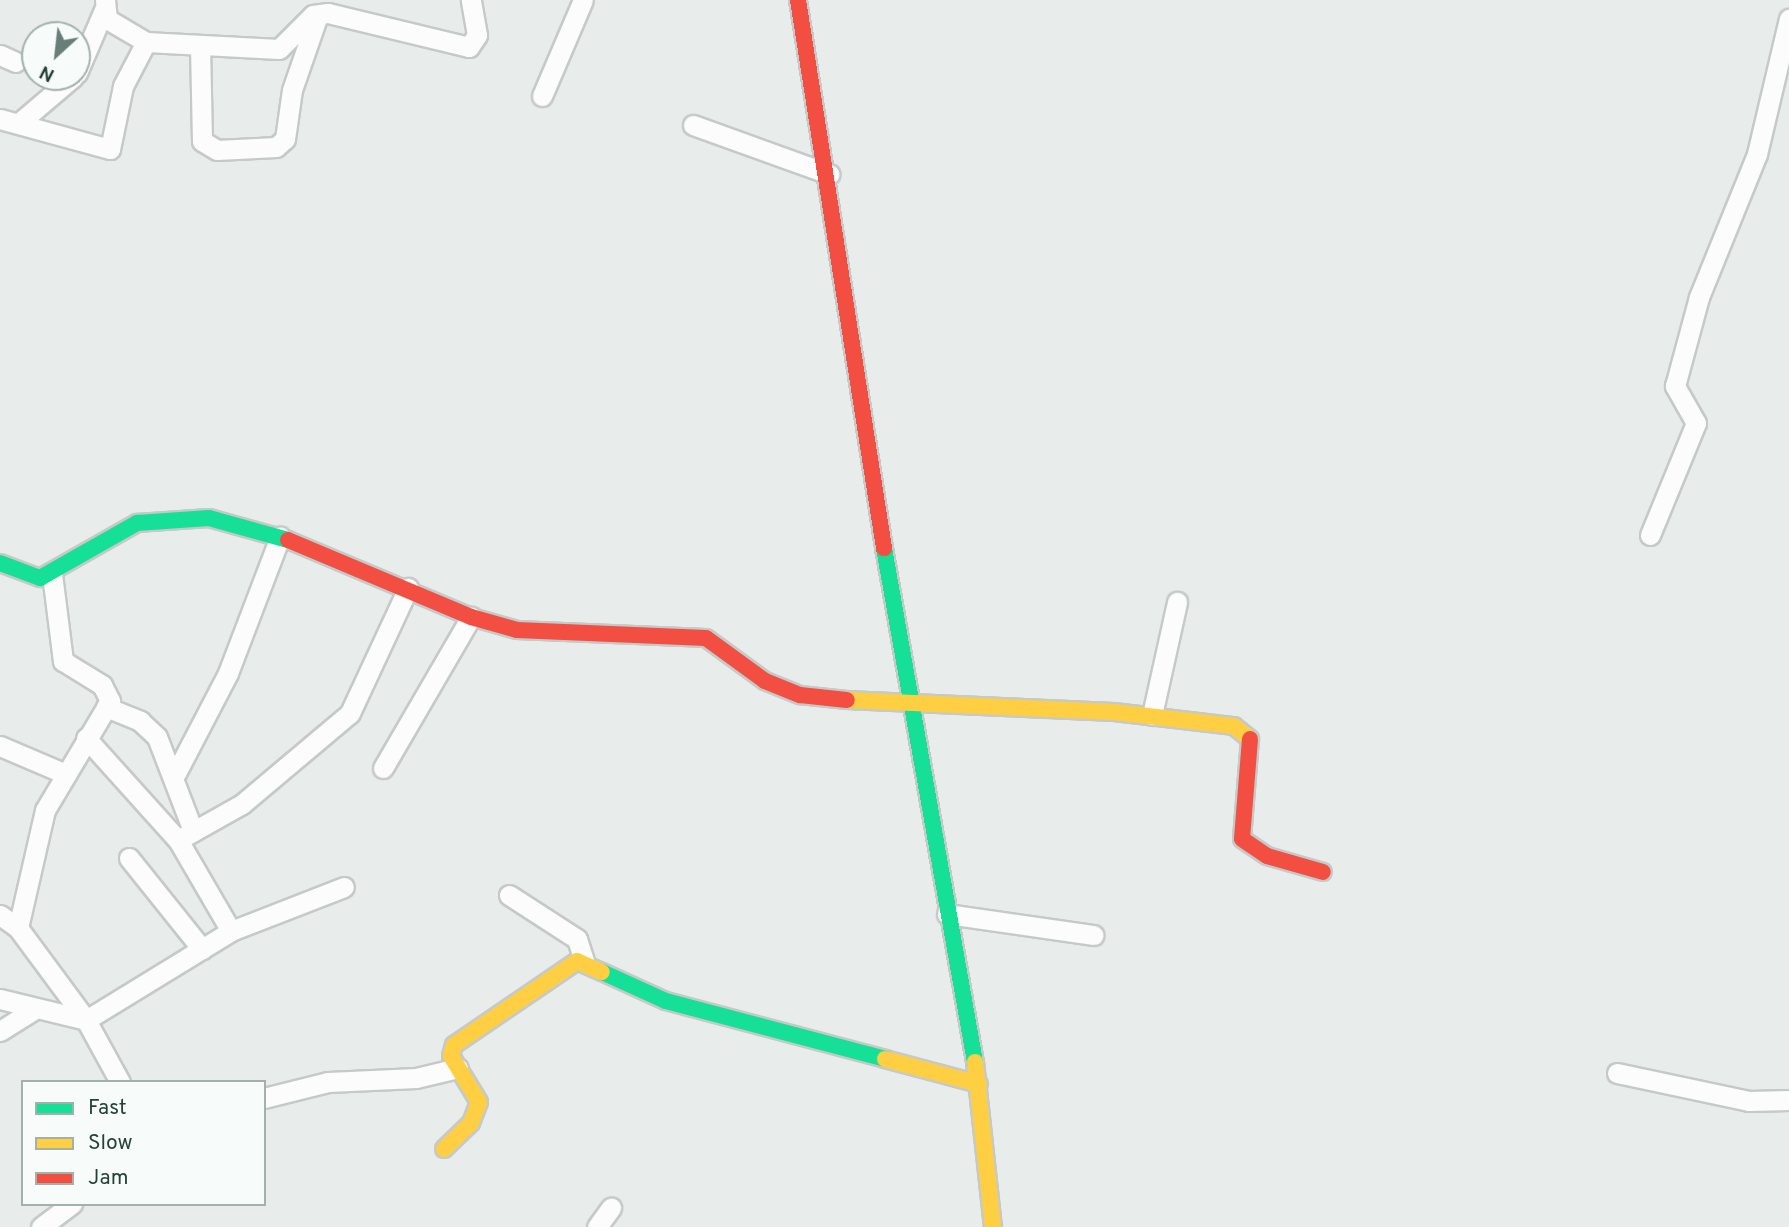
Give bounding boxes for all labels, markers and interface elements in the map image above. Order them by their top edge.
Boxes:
north arrow [21,21,91,91]
text: N [36,59,59,87]
legend [21,1080,266,1206]
text: Fast [88,1095,127,1122]
text: Slow [88,1130,133,1157]
text: Jam [88,1165,129,1192]

